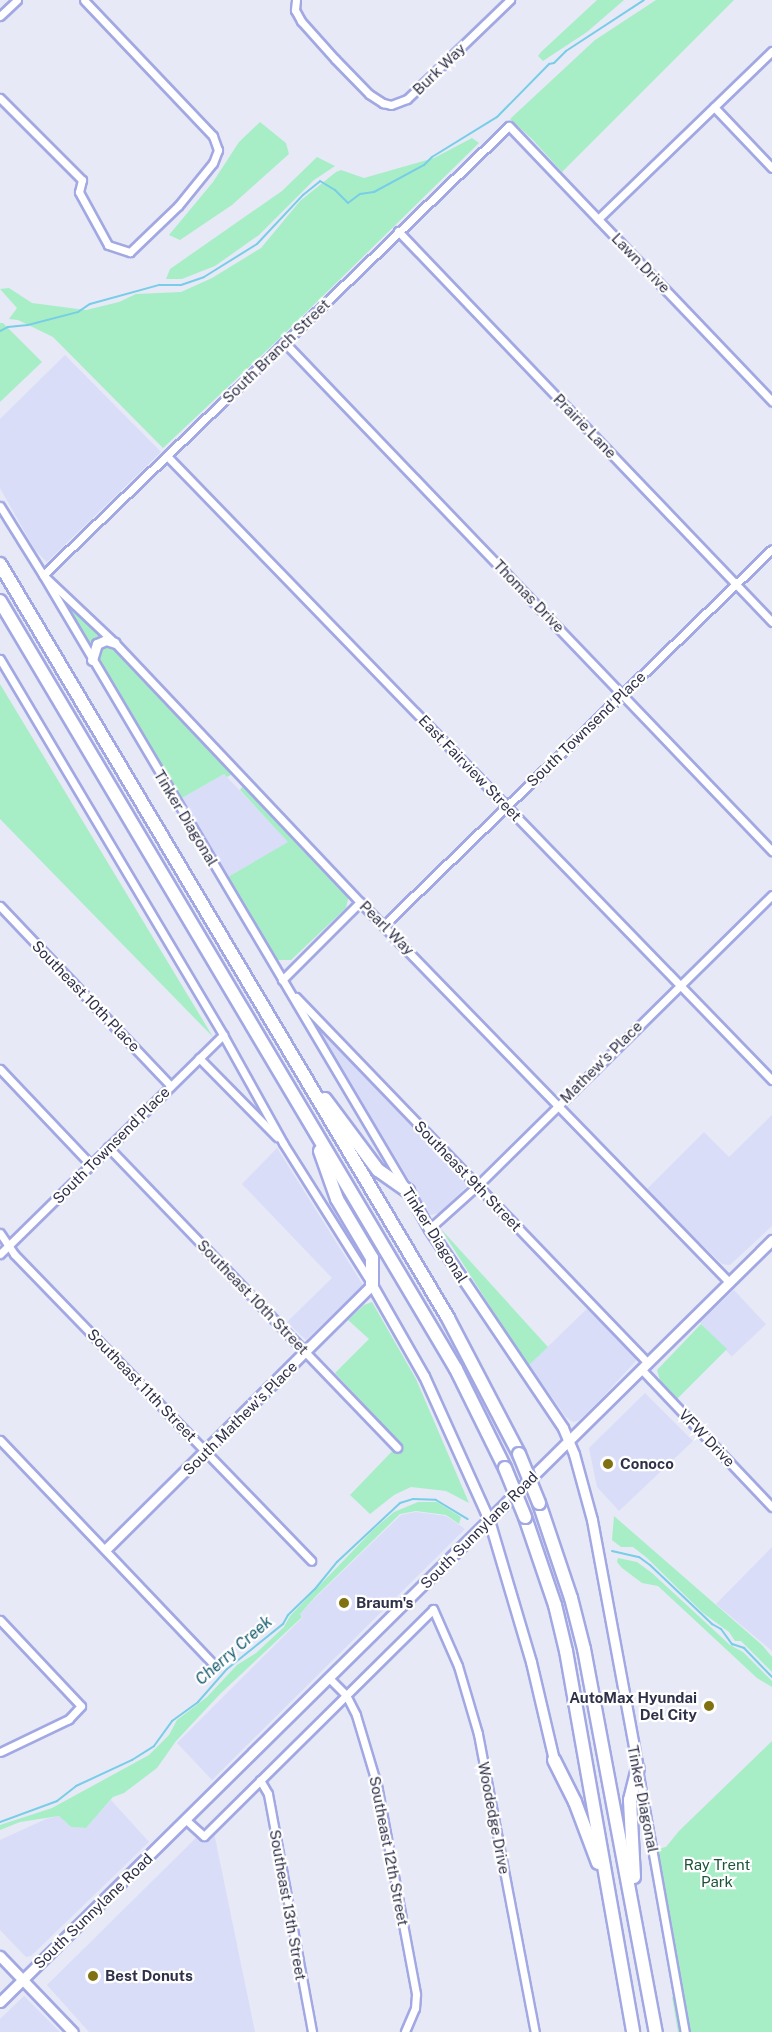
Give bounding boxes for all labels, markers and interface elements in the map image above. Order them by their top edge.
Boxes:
street label: Burk Way [409,39,469,99]
street label: Lawn Drive [608,229,674,297]
street label: South Branch Street [219,295,333,407]
street label: Prairie Lane [550,390,620,462]
street label: Thomas Drive [490,556,568,636]
street label: South Townsend Place [523,668,649,790]
street label: East Fairview Street [415,711,525,825]
street label: Tinker Diagonal [150,767,222,869]
street label: Pearl Way [356,897,418,959]
street label: Southeast 10th Place [28,937,144,1055]
street label: Mathew's Place [556,1017,646,1107]
street label: South Townsend Place [49,1083,173,1207]
street label: Southeast 9th Street [411,1117,525,1235]
street label: Tinker Diagonal [399,1184,471,1286]
street label: Southeast 10th Street [194,1236,312,1358]
street label: Southeast 11th Street [84,1325,200,1445]
street label: South Mathew's Place [179,1357,301,1479]
street label: VFW Drive [675,1405,739,1471]
place label: Conoco [620,1455,674,1473]
marker: Conoco [601,1457,615,1471]
street label: South Sunnylane Road [417,1468,541,1592]
place label: Braum's [356,1594,413,1612]
marker: Braum's [337,1596,351,1610]
water label: Cherry Creek [192,1612,276,1690]
place label: AutoMax Hyundai Del City [569,1688,697,1723]
marker: AutoMax Hyundai Del City [702,1699,716,1713]
street label: Tinker Diagonal [624,1744,662,1854]
street label: Woodedge Drive [474,1760,514,1876]
street label: Southeast 12th Street [366,1775,412,1927]
street label: Southeast 13th Street [266,1828,310,1982]
street label: South Sunnylane Road [30,1850,156,1972]
park label: Ray Trent Park [684,1855,750,1890]
place label: Best Donuts [105,1967,193,1985]
marker: Best Donuts [86,1969,100,1983]

